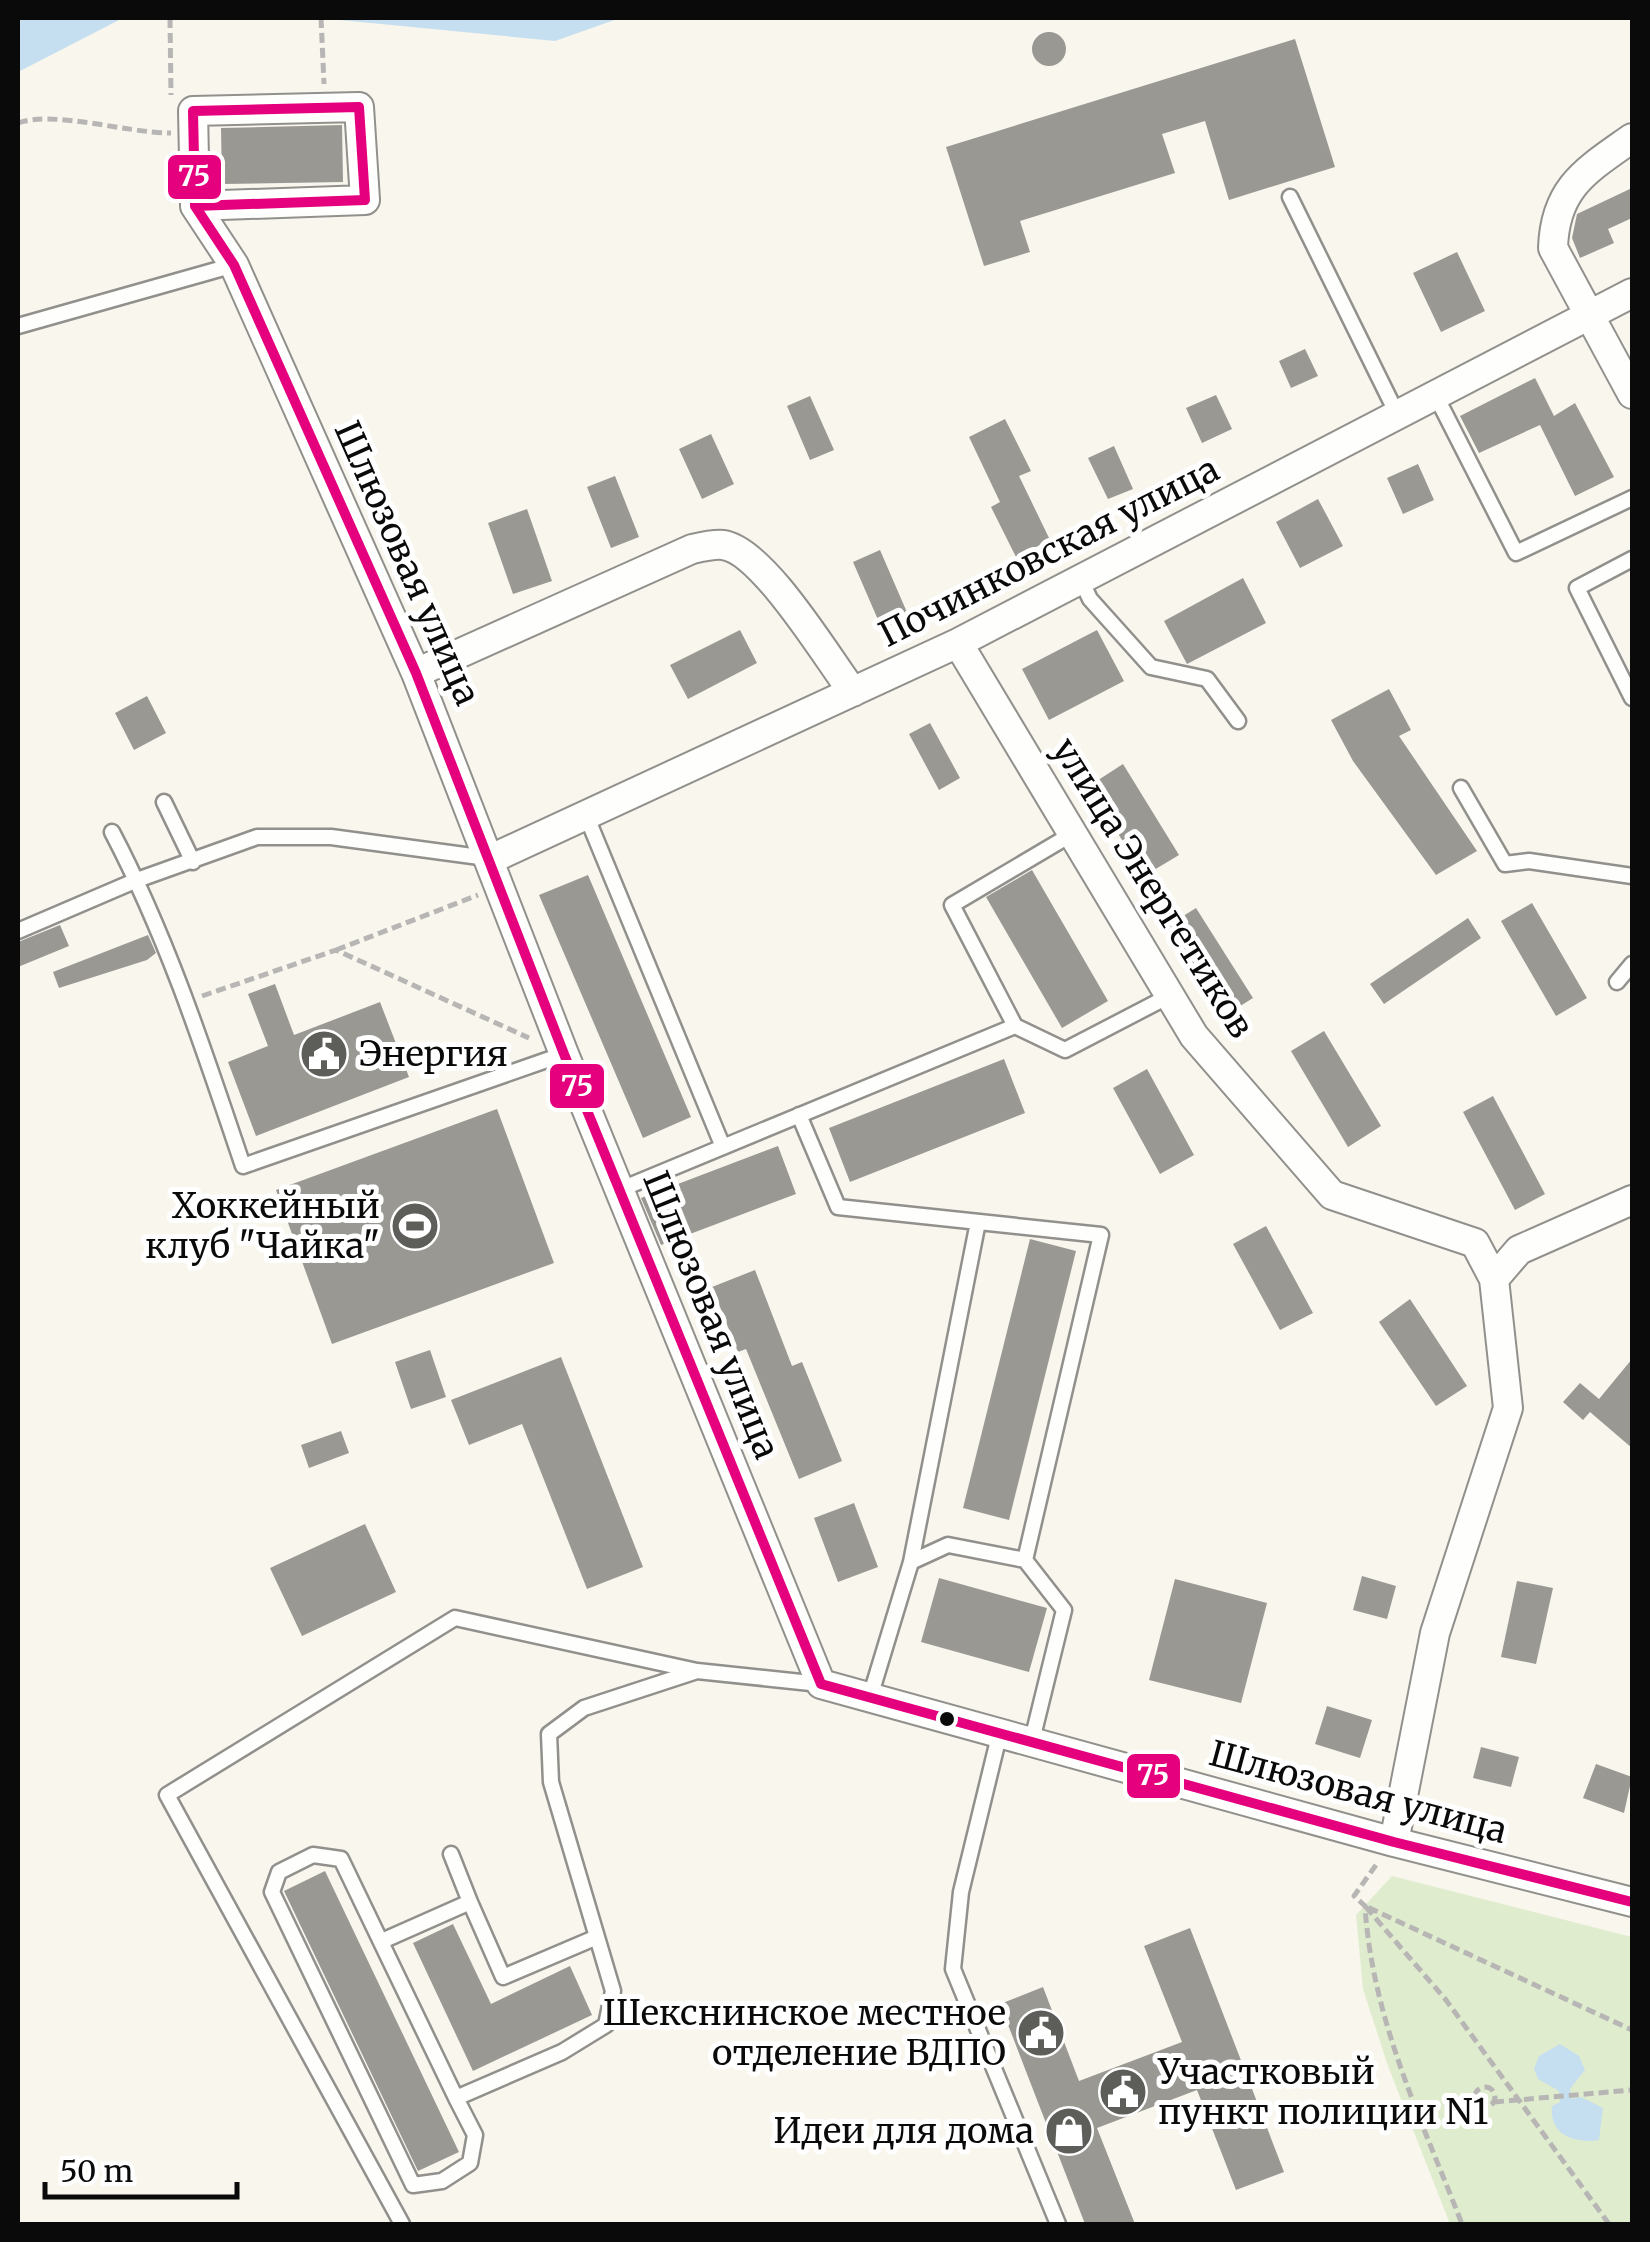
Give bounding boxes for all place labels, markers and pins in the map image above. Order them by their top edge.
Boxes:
public building icon: Энергия [298,1028,350,1080]
place label: Энергия [359,1032,508,1076]
place label: Хоккейный клуб "Чайка" [145,1184,380,1268]
sports icon: Хоккейный клуб "Чайка" [389,1200,441,1252]
unlabelled marker [937,1709,957,1729]
place label: Шекснинское местное отделение ВДПО [603,1991,1006,2075]
public building icon: Шекснинское местное отделение ВДПО [1015,2007,1067,2059]
place label: Участковый пункт полиции N1 [1157,2050,1488,2134]
public building icon: Участковый пункт полиции N1 [1097,2066,1149,2118]
shop icon: Идеи для дома [1043,2105,1095,2157]
place label: Идеи для дома [773,2109,1034,2153]

